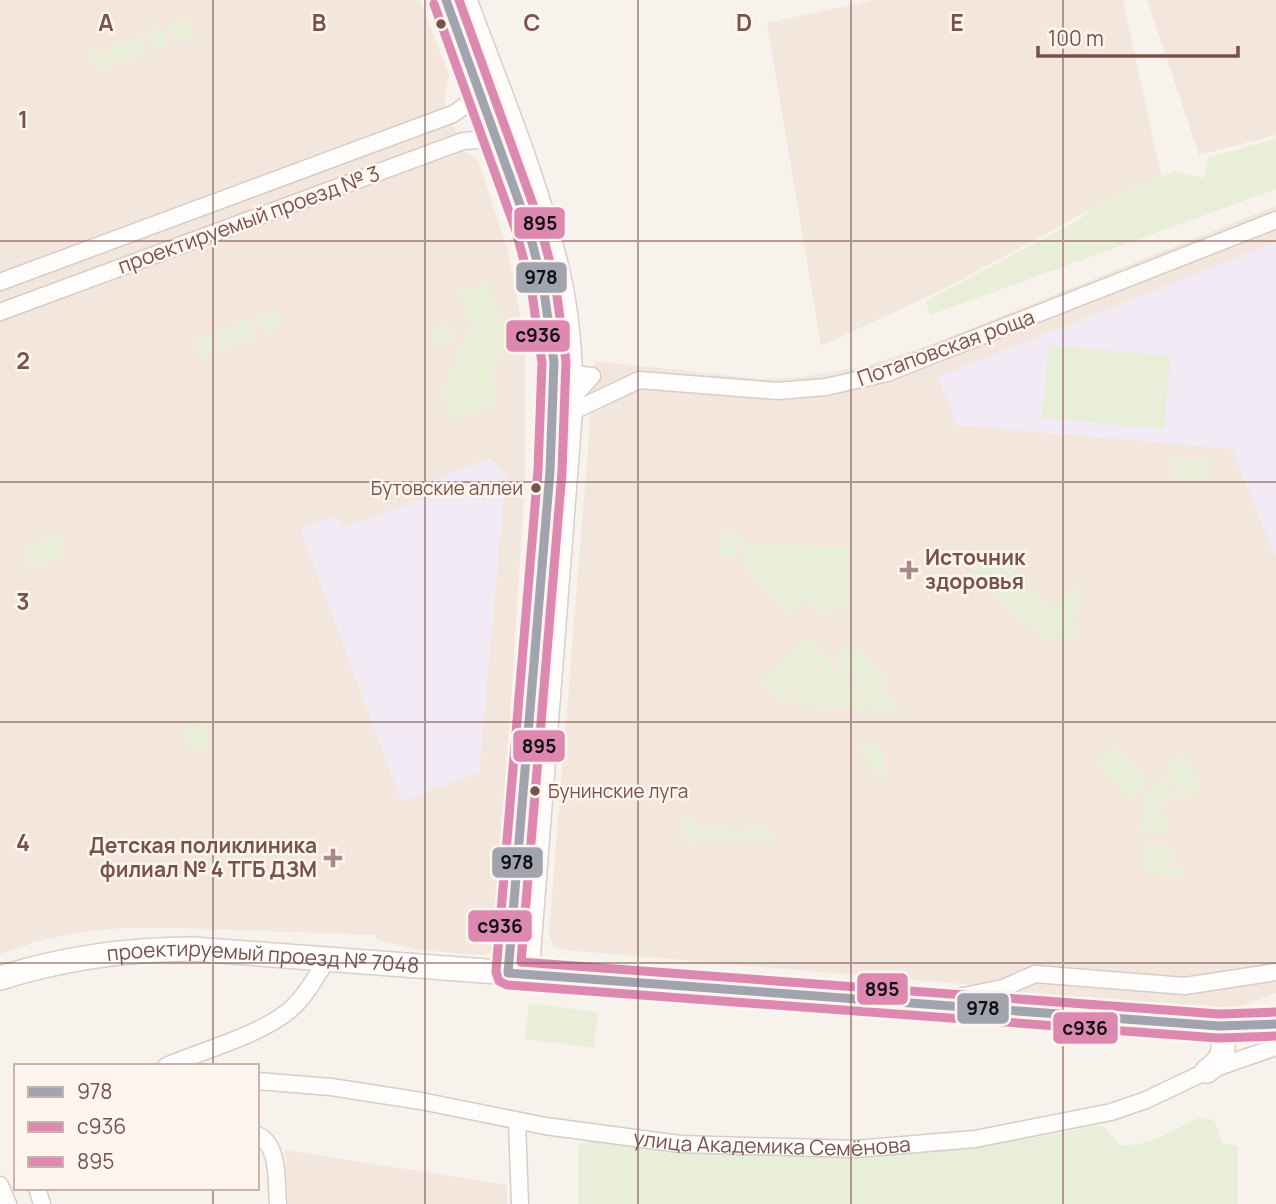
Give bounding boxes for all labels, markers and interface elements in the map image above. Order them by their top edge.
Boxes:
text: A [98,6,114,38]
text: B [312,6,326,38]
text: C [524,6,541,38]
text: D [736,6,752,38]
text: E [950,6,964,38]
scale bar [1038,14,1238,58]
unlabelled marker [434,17,448,31]
text: 100 m [1048,24,1104,52]
text: 1 [18,103,28,135]
street label: проектируемый проезд № 3 [114,159,384,280]
line badge: 895 [513,206,566,240]
text: 895 [523,210,557,236]
line badge: 978 [515,261,568,294]
text: 978 [524,264,558,290]
street label: Потаповская роща [853,302,1038,392]
line badge: с936 [505,319,571,353]
text: с936 [515,322,561,348]
text: 2 [16,344,30,376]
place label: Бутовские аллеи [371,475,523,501]
marker: Бутовские аллеи [529,481,543,495]
place label: Источник здоровья [925,543,1026,595]
marker: Источник здоровья [899,560,919,580]
text: 3 [16,585,30,617]
line badge: 895 [512,729,566,763]
text: 895 [522,733,556,759]
place label: Бунинские луга [548,778,688,804]
marker: Бунинские луга [528,784,542,798]
text: 4 [16,826,30,858]
place label: Детская поликлиника филиал № 4 ТГБ ДЗМ [89,831,317,883]
line badge: 978 [491,846,544,879]
marker: Детская поликлиника филиал № 4 ТГБ ДЗМ [323,848,343,868]
text: 978 [500,849,534,875]
line badge: с936 [467,909,533,943]
text: с936 [477,913,523,939]
street label: проектируемый проезд № 7048 [105,934,420,979]
line badge: 895 [856,972,909,1006]
text: 895 [865,976,899,1002]
line badge: 978 [956,992,1010,1025]
text: 978 [966,995,1000,1021]
line badge: с936 [1052,1011,1119,1045]
text: с936 [1062,1015,1108,1041]
legend [14,1064,259,1190]
text: 978 [77,1077,112,1105]
text: с936 [77,1112,126,1140]
street label: улица Академика Семёнова [632,1123,912,1162]
text: 895 [77,1147,114,1175]

